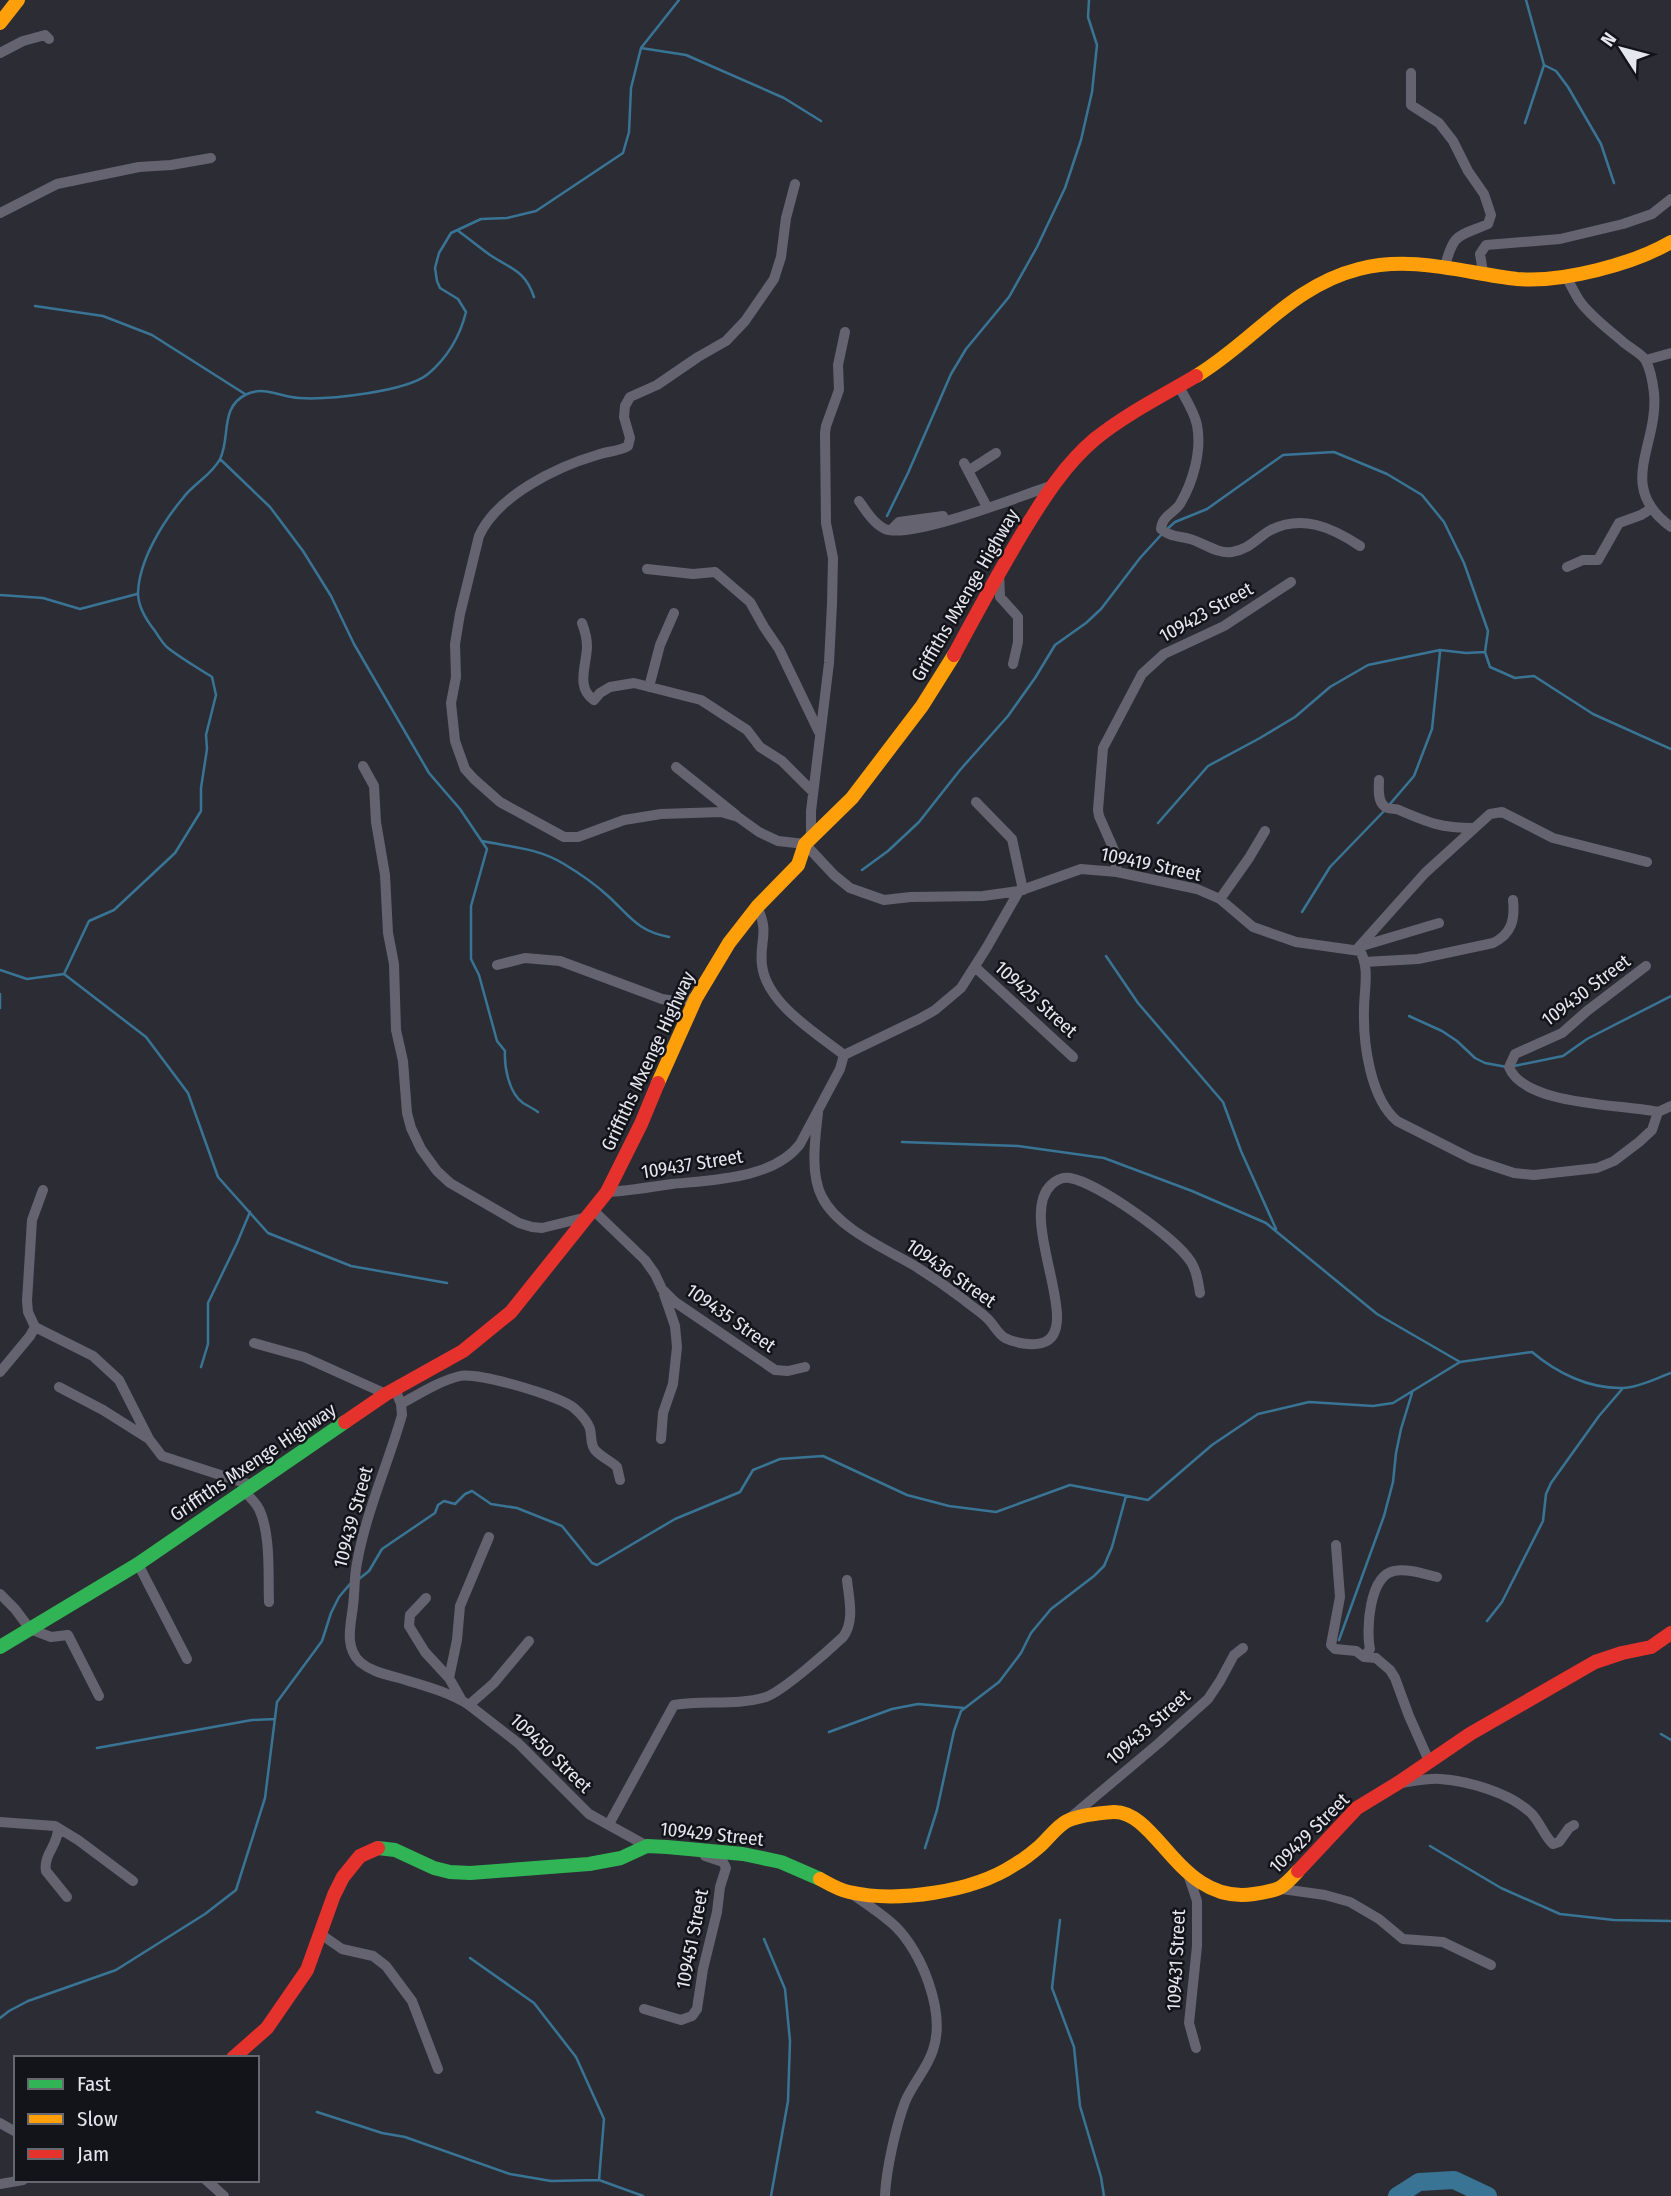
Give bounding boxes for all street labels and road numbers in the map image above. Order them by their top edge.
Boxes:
street label: Griffiths Mxenge Highway [906,504,1024,685]
street label: 109423 Street [1155,577,1257,647]
street label: 109419 Street [1099,842,1204,886]
street label: 109430 Street [1537,949,1635,1031]
street label: 109425 Street [990,956,1083,1043]
street label: Griffiths Mxenge Highway [596,967,700,1154]
street label: 109437 Street [640,1144,745,1183]
street label: 109436 Street [902,1234,1001,1313]
street label: 109435 Street [682,1279,781,1358]
street label: Griffiths Mxenge Highway [166,1398,341,1526]
street label: 109439 Street [328,1463,378,1570]
street label: 109433 Street [1101,1684,1195,1770]
street label: 109450 Street [505,1708,597,1798]
street label: 109429 Street [1264,1788,1354,1878]
street label: 109429 Street [659,1817,766,1851]
street label: 109451 Street [671,1886,713,1991]
street label: 109431 Street [1162,1908,1190,2011]

